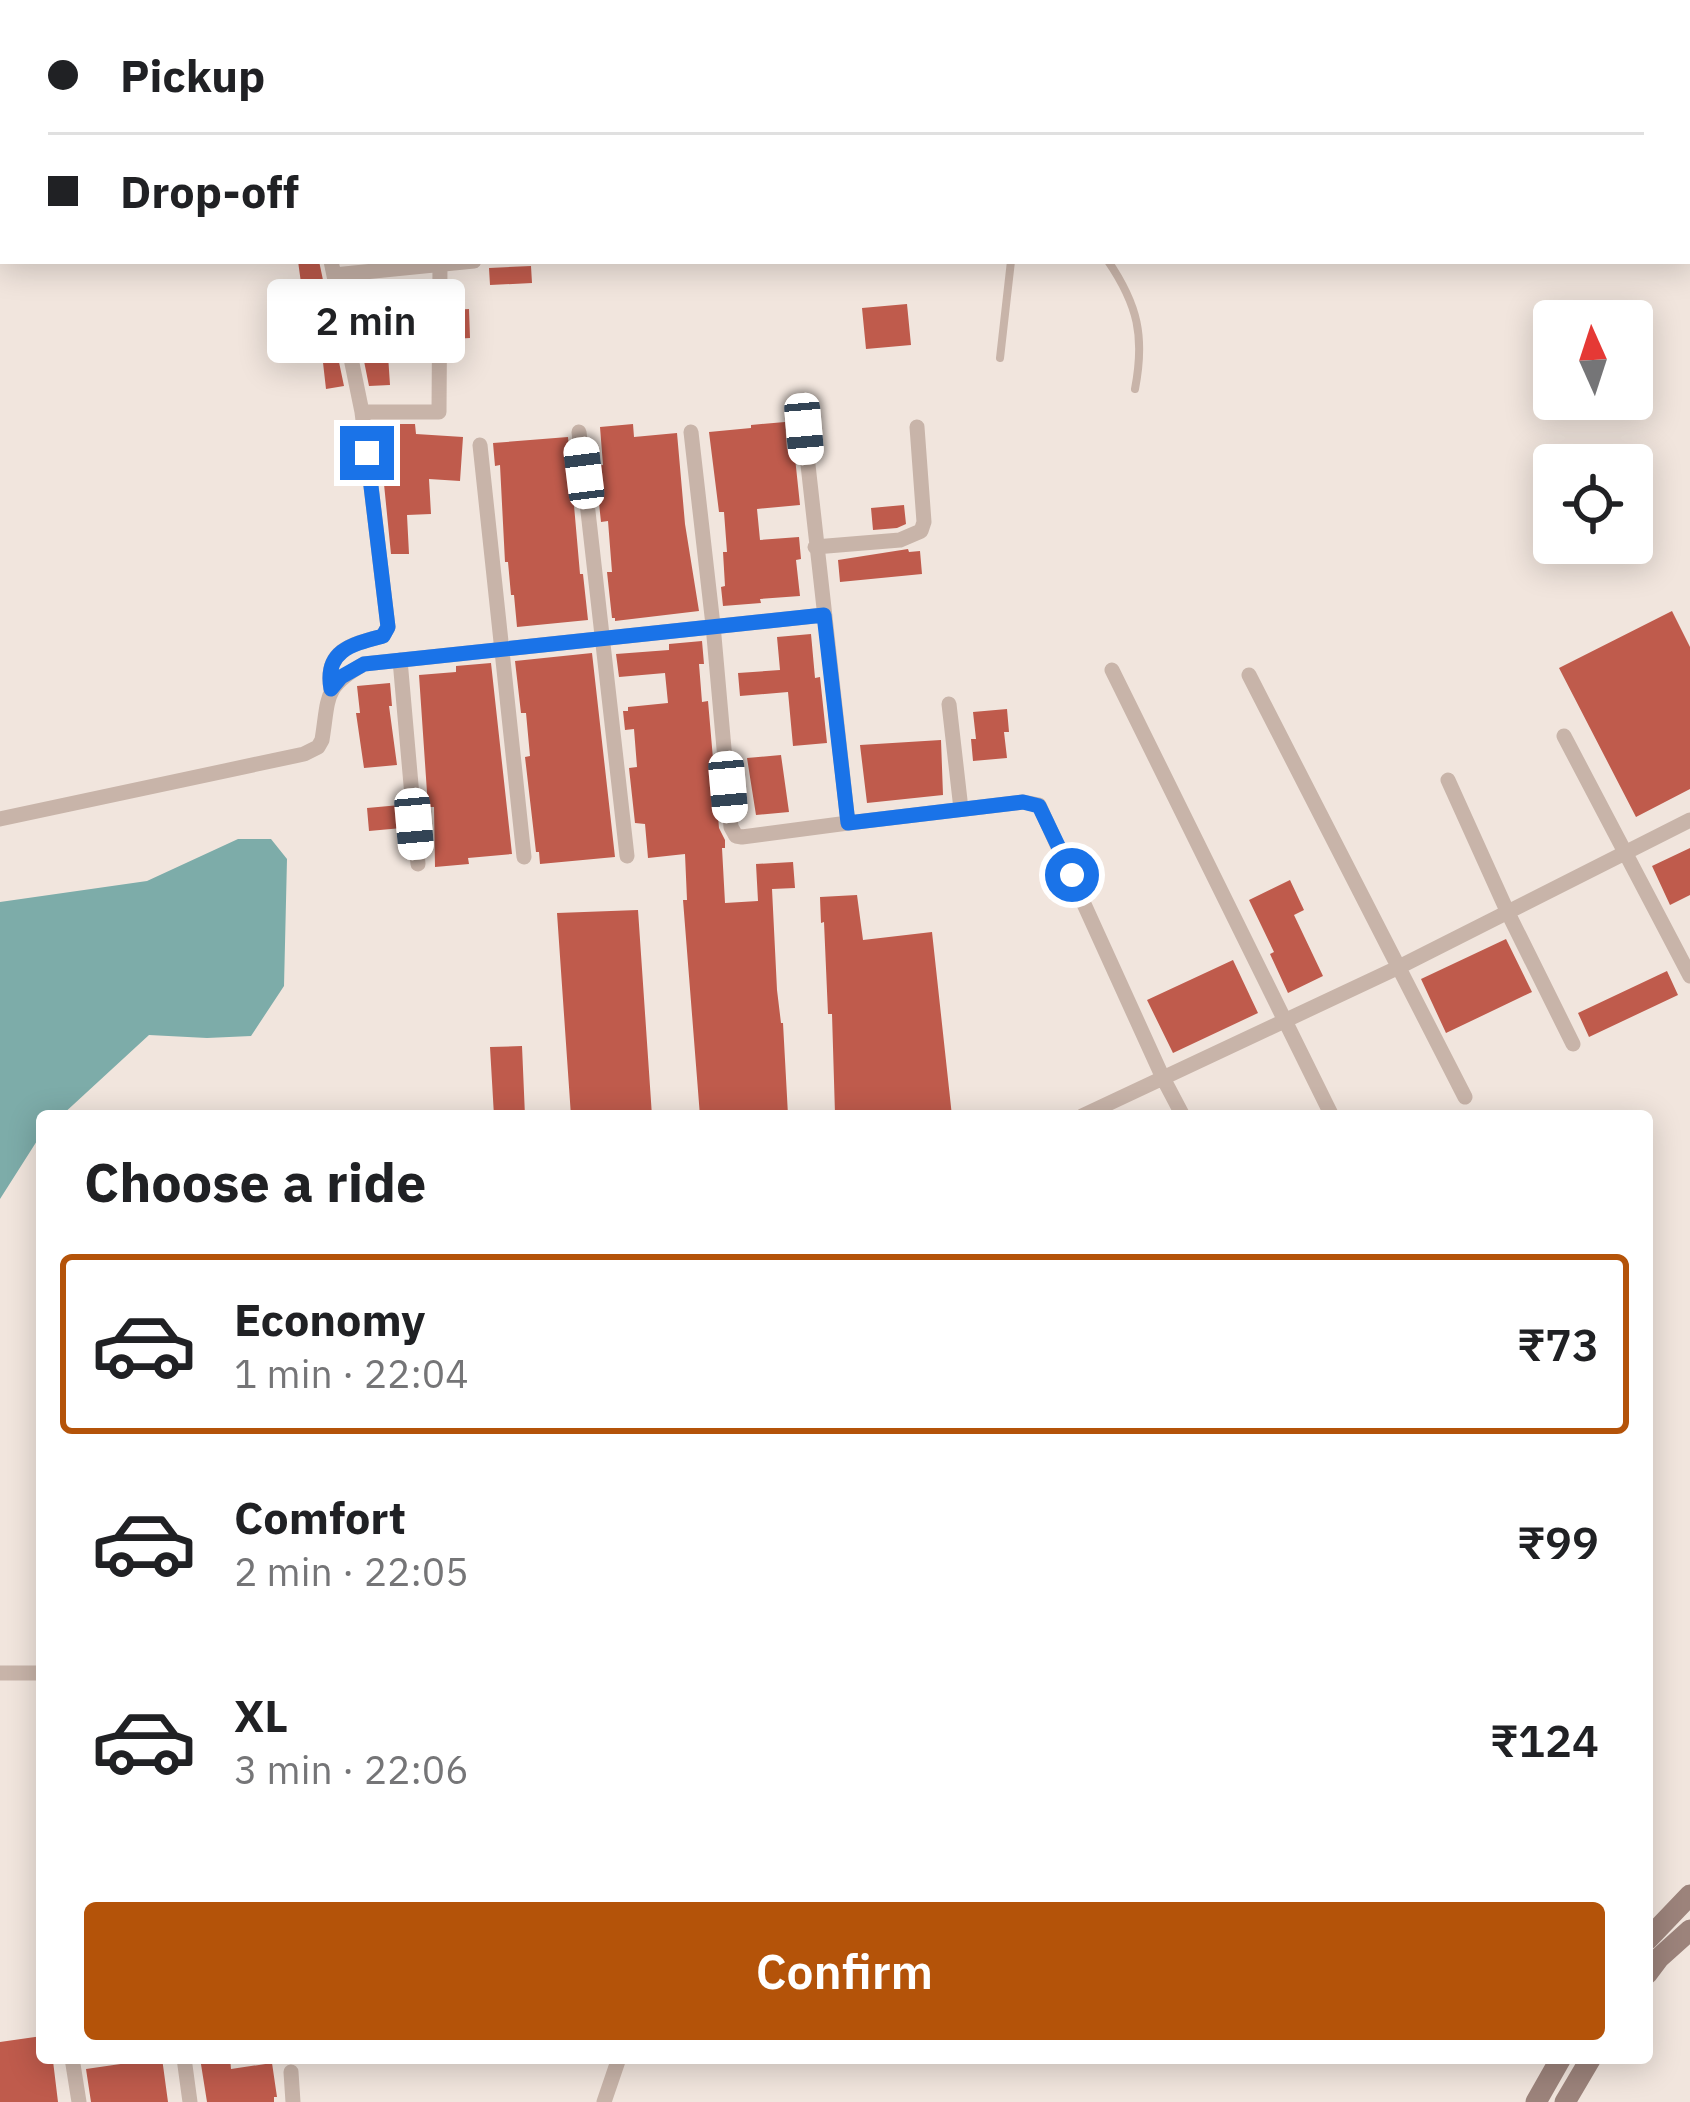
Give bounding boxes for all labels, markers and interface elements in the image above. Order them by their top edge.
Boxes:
text: Pickup [120,46,265,104]
text: Drop-off [120,162,299,220]
callout: 2 min [268,279,466,363]
text: 2 min [316,295,416,346]
north arrow [1533,300,1653,420]
map controls [1533,300,1653,564]
car [783,392,825,466]
route end [340,426,394,480]
car [562,435,606,511]
button: locate [1533,444,1653,564]
car [707,750,749,824]
car [393,787,435,861]
route start [1045,848,1099,902]
text: Choose a ride [84,1147,426,1217]
icon: car [90,1290,198,1398]
text: Economy [234,1290,425,1348]
text: ₹73 [1517,1315,1599,1373]
text: 1 min · 22:04 [234,1348,469,1399]
icon: car [90,1488,198,1596]
text: Comfort [234,1488,406,1546]
text: ₹99 [1517,1513,1599,1571]
text: 2 min · 22:05 [234,1546,469,1597]
icon: car [90,1686,198,1794]
text: XL [234,1686,288,1744]
text: ₹124 [1490,1711,1599,1769]
text: 3 min · 22:06 [234,1744,469,1795]
button: Confirm [84,1902,1605,2040]

